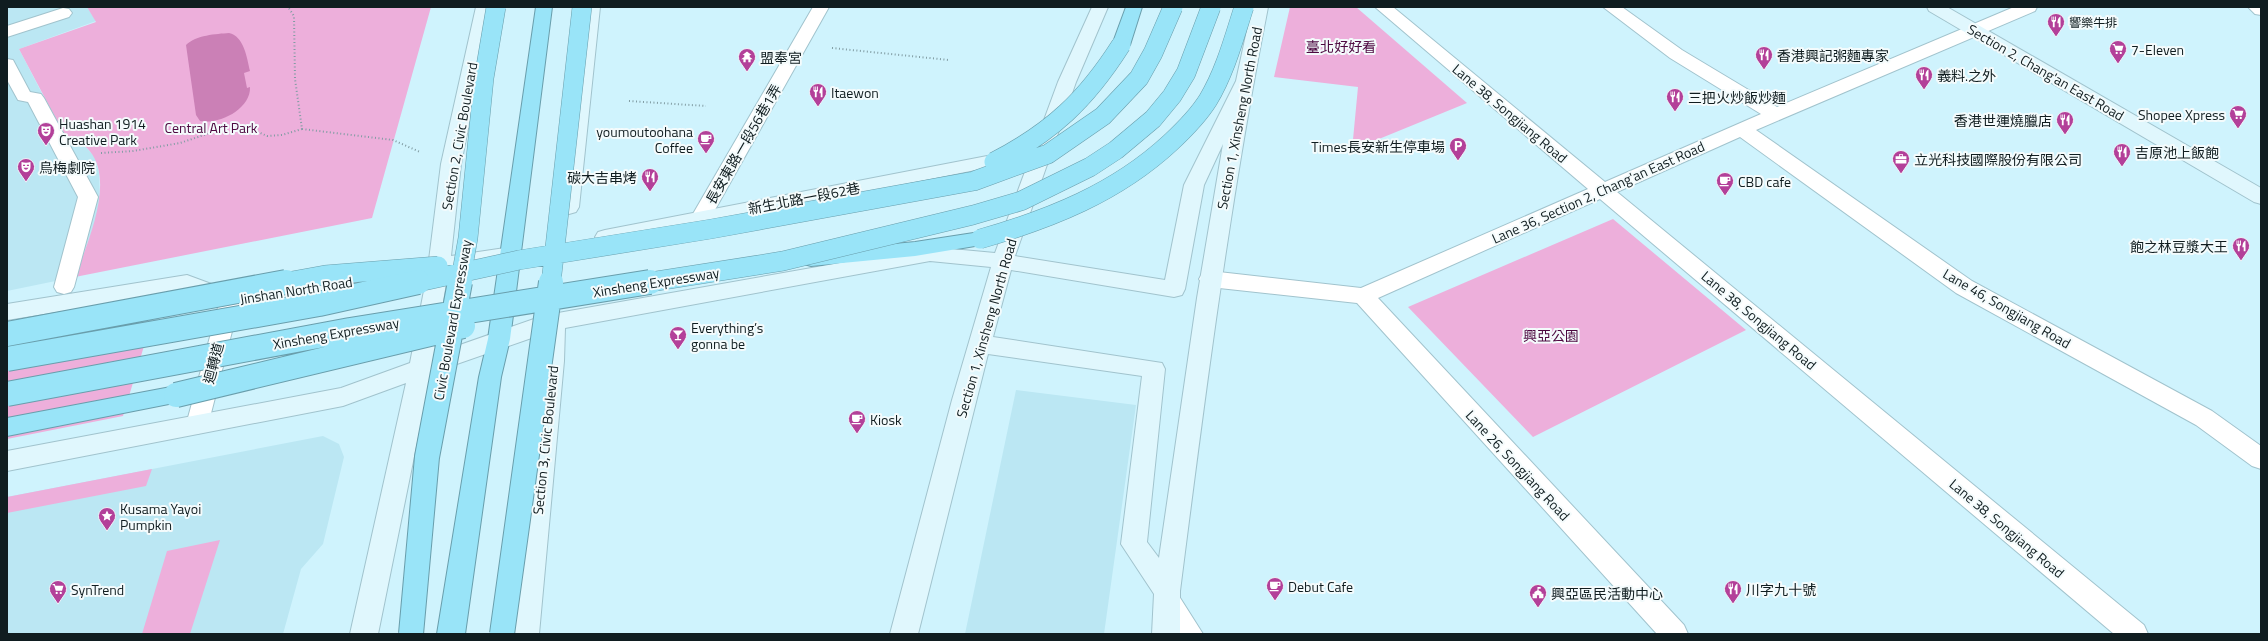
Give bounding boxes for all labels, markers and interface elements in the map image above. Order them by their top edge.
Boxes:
restaurant icon: 響樂牛排 [2046,12,2066,37]
place label: 響樂牛排 [2069,13,2117,32]
street label: Section 2, Chang'an East Road [1964,18,2128,126]
street label: Section 1, Xinsheng North Road [1211,25,1267,211]
park label: 臺北好好看 [1306,36,1376,57]
supermarket icon: 7-Eleven [2108,39,2128,64]
place label: 7-Eleven [2131,39,2184,60]
restaurant icon: 香港興記粥麵專家 [1754,45,1774,70]
place label: 香港興記粥麵專家 [1777,45,1889,66]
temple icon: 盟奉宮 [737,47,757,72]
place label: 盟奉宮 [760,47,802,68]
street label: Lane 38, Songjiang Road [1448,59,1572,167]
street label: Section 2, Civic Boulevard [436,60,482,212]
restaurant icon: 義料.之外 [1914,65,1934,90]
place label: 義料.之外 [1937,65,1996,86]
street label: 長安東路一段56巷1弄 [700,80,786,208]
restaurant icon: Itaewon [808,82,828,107]
place label: Itaewon [831,82,879,103]
restaurant icon: 三把火炒飯炒麵 [1665,87,1685,112]
place label: 三把火炒飯炒麵 [1688,87,1786,108]
place label: Shopee Xpress [2138,104,2225,125]
supermarket icon: Shopee Xpress [2228,104,2248,129]
place label: 香港世運燒臘店 [1954,110,2052,131]
restaurant icon: 香港世運燒臘店 [2055,110,2075,135]
place label: Huashan 1914 Creative Park [59,113,146,150]
park label: Central Art Park [164,117,258,138]
theatre icon: Huashan 1914 Creative Park [36,121,56,146]
place label: youmoutoohana Coffee [596,121,693,158]
cafe icon: youmoutoohana Coffee [696,129,716,154]
street label: Lane 36, Section 2, Chang'an East Road [1488,135,1708,249]
place label: Times長安新生停車場 [1311,136,1445,157]
parking icon: Times長安新生停車場 [1448,136,1468,161]
restaurant icon: 吉原池上飯飽 [2112,142,2132,167]
place label: 吉原池上飯飽 [2135,142,2219,163]
office icon: 立光科技國際股份有限公司 [1891,149,1911,174]
place label: 立光科技國際股份有限公司 [1914,149,2082,170]
theatre icon: 烏梅劇院 [16,157,36,182]
place label: 烏梅劇院 [39,157,95,178]
place label: 碳大吉串烤 [567,167,637,188]
restaurant icon: 碳大吉串烤 [640,167,660,192]
cafe icon: CBD cafe [1715,171,1735,196]
place label: CBD cafe [1738,171,1791,192]
street label: 新生北路一段62巷 [746,177,862,219]
street label: Section 1, Xinsheng North Road [950,236,1022,420]
place label: 飽之林豆漿大王 [2130,236,2228,257]
restaurant icon: 飽之林豆漿大王 [2231,236,2251,261]
street label: Civic Boulevard Expressway [428,238,476,402]
street label: Xinsheng Expressway [591,262,721,302]
street label: Lane 46, Songjiang Road [1939,263,2075,353]
street label: Lane 38, Songjiang Road [1697,266,1821,374]
street label: Jinshan North Road [238,271,354,309]
street label: Xinsheng Expressway [271,312,401,354]
place label: Everything’s gonna be [691,317,763,354]
bar icon: Everything’s gonna be [668,325,688,350]
park label: 興亞公園 [1523,325,1579,346]
street label: 迴轉道 [197,340,229,386]
street label: Section 3, Civic Boulevard [527,364,563,516]
street label: Lane 26, Songjiang Road [1461,405,1575,525]
cafe icon: Kiosk [847,409,867,434]
place label: Kiosk [870,409,902,430]
street label: Lane 38, Songjiang Road [1945,474,2069,582]
place label: Kusama Yayoi Pumpkin [120,498,201,535]
place icon: Kusama Yayoi Pumpkin [97,506,117,531]
cafe icon: Debut Cafe [1265,576,1285,601]
place label: Debut Cafe [1288,576,1353,597]
supermarket icon: SynTrend [48,579,68,604]
place label: SynTrend [71,579,124,600]
restaurant icon: 川字九十號 [1723,579,1743,604]
place label: 川字九十號 [1746,579,1816,600]
public building icon: 興亞區民活動中心 [1528,583,1548,608]
place label: 興亞區民活動中心 [1551,583,1663,604]

